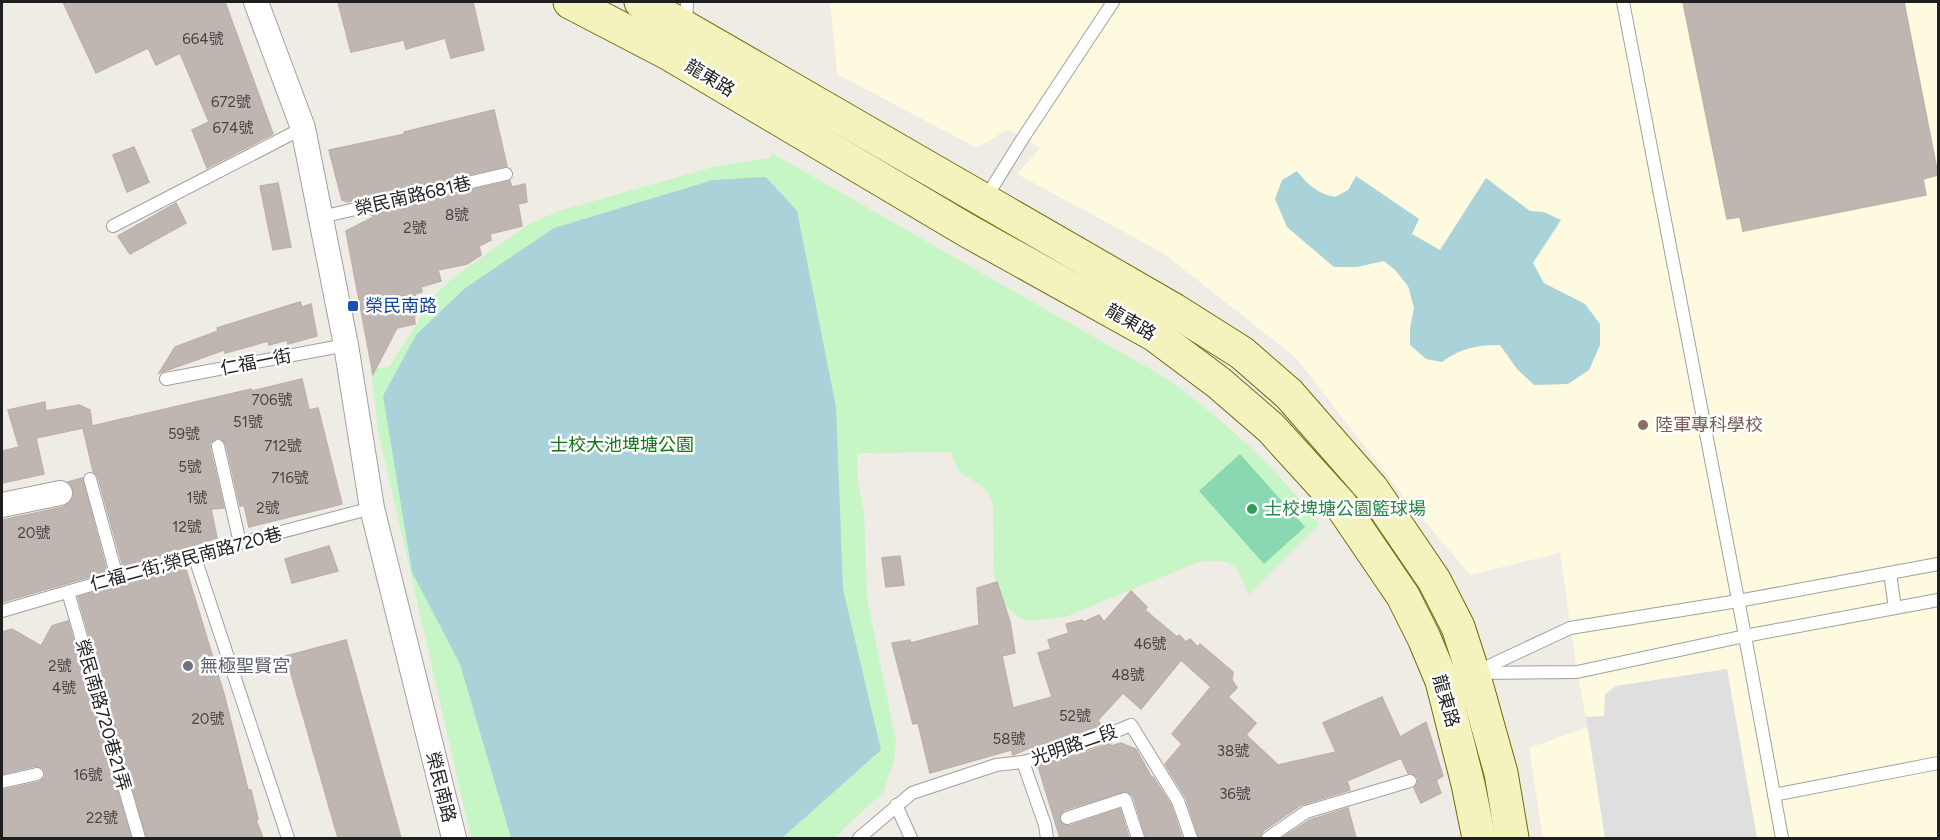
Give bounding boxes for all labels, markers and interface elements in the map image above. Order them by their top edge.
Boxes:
house number: 664號 [182,30,224,48]
street label: 龍東路 [681,55,739,101]
house number: 672號 [211,93,251,111]
house number: 674號 [213,119,253,137]
street label: 榮民南路681巷 [353,172,473,220]
house number: 8號 [445,206,469,224]
house number: 2號 [403,219,427,237]
place label: 榮民南路 [365,295,437,317]
marker: 榮民南路 [346,299,360,313]
street label: 龍東路 [1102,299,1160,345]
street label: 仁福一街 [219,344,293,380]
house number: 706號 [251,391,293,409]
house number: 51號 [233,413,263,431]
place label: 陸軍專科學校 [1655,414,1763,436]
marker: 陸軍專科學校 [1636,418,1650,432]
house number: 59號 [168,425,200,443]
park label: 士校大池埤塘公園 [550,434,694,456]
house number: 712號 [264,437,302,455]
house number: 5號 [178,458,202,476]
house number: 716號 [271,469,309,487]
house number: 1號 [186,489,208,507]
place label: 士校埤塘公園籃球場 [1264,498,1426,520]
house number: 2號 [256,499,280,517]
marker: 士校埤塘公園籃球場 [1245,502,1259,516]
house number: 12號 [172,518,202,536]
street label: 仁福二街;榮民南路720巷 [88,523,284,595]
house number: 20號 [17,524,51,542]
house number: 46號 [1134,635,1166,653]
street label: 榮民南路720巷21弄 [71,637,135,793]
place label: 無極聖賢宮 [200,655,290,677]
house number: 2號 [48,657,72,675]
marker: 無極聖賢宮 [181,659,195,673]
house number: 48號 [1111,666,1145,684]
street label: 龍東路 [1428,672,1464,730]
house number: 4號 [52,679,76,697]
house number: 52號 [1059,707,1091,725]
house number: 20號 [191,710,225,728]
street label: 光明路二段 [1028,720,1120,770]
house number: 58號 [993,730,1025,748]
house number: 38號 [1217,742,1249,760]
street label: 榮民南路 [422,749,460,825]
house number: 16號 [73,766,103,784]
house number: 36號 [1219,785,1251,803]
house number: 22號 [86,809,118,827]

